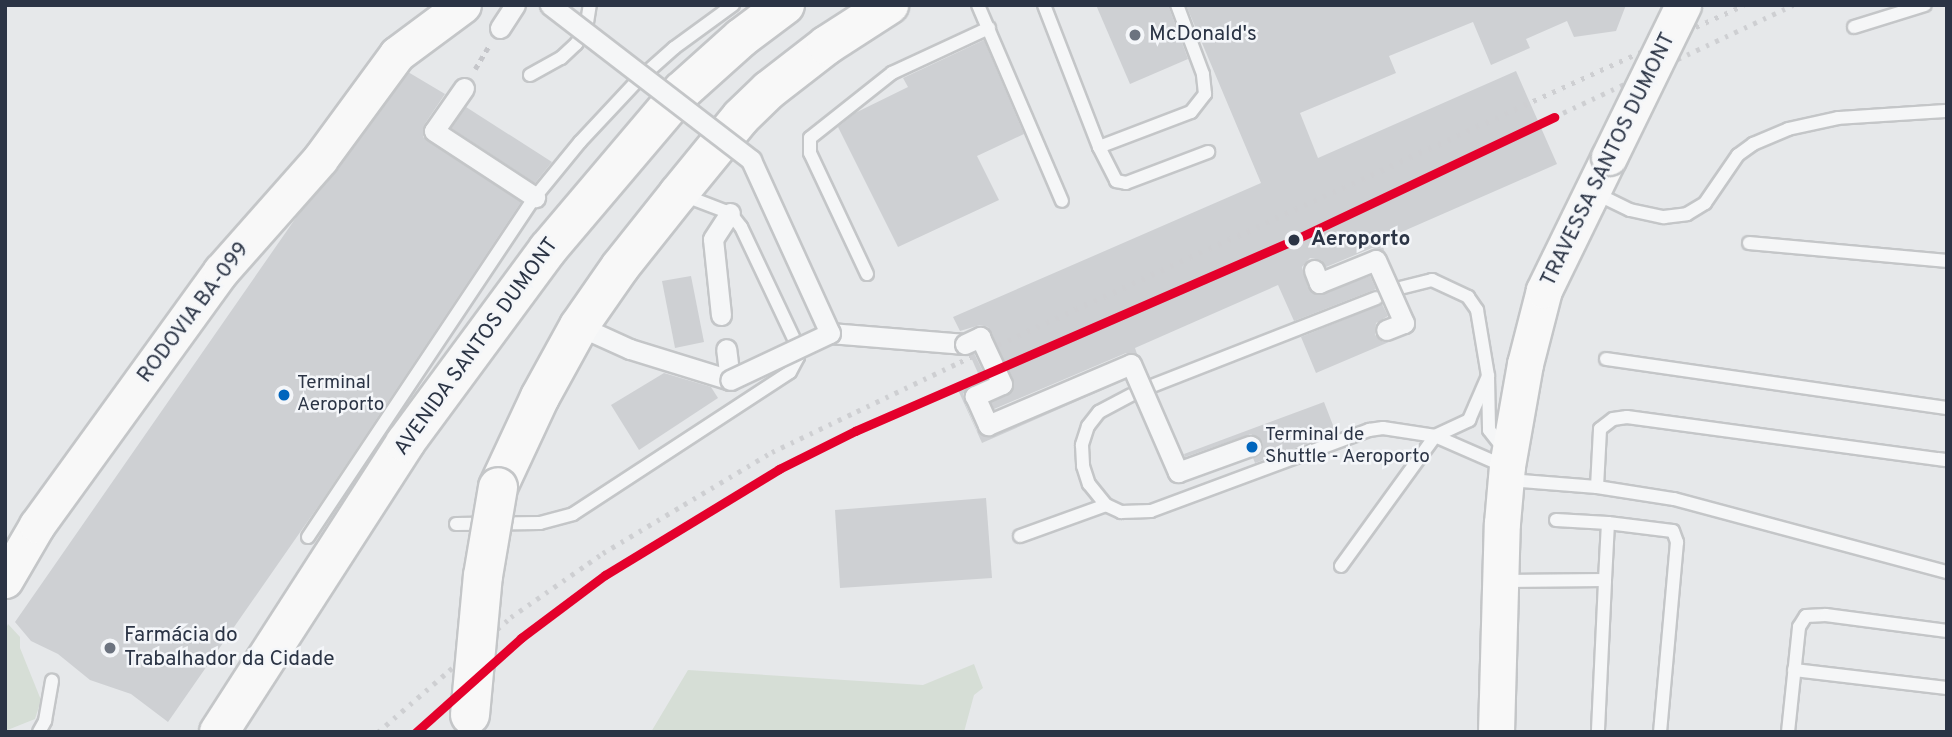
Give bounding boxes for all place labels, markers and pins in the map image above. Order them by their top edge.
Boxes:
place label: McDonald's [1149,22,1257,48]
marker: McDonald's [1127,27,1143,43]
place label: Aeroporto [1311,227,1410,253]
marker: Aeroporto [1283,229,1305,251]
place label: Terminal Aeroporto [297,373,384,417]
marker: Terminal Aeroporto [277,388,291,402]
place label: Terminal de Shuttle - Aeroporto [1265,425,1431,469]
marker: Terminal de Shuttle - Aeroporto [1245,440,1259,454]
place label: Farmácia do Trabalhador da Cidade [124,623,335,673]
marker: Farmácia do Trabalhador da Cidade [102,640,118,656]

